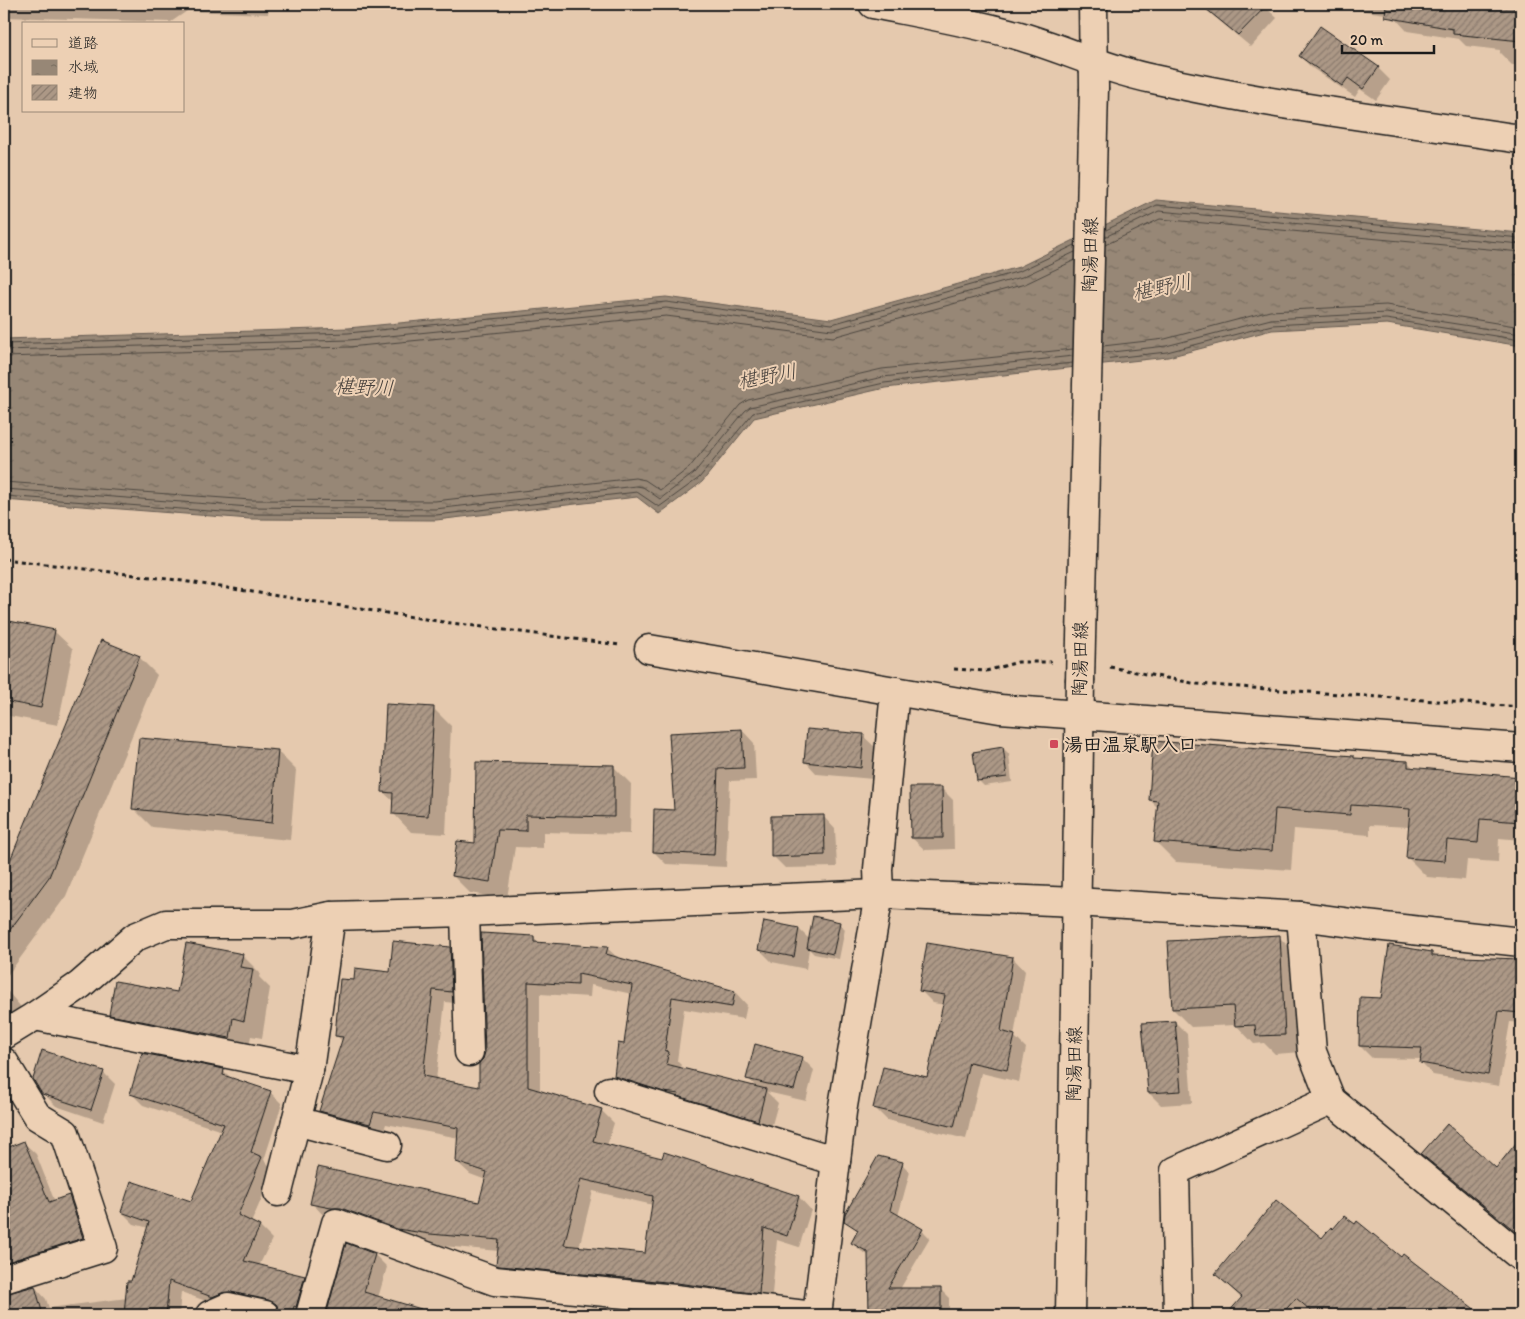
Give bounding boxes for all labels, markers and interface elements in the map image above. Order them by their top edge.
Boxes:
legend [22,22,185,112]
scale bar [1342,22,1435,54]
text: 20 m [1350,31,1384,49]
text: 道路 [68,34,98,52]
text: 水域 [68,58,98,76]
text: 建物 [68,84,98,102]
street label: 陶湯田線 [1078,217,1102,293]
water label: 椹野川 [1130,269,1194,305]
water label: 椹野川 [735,358,799,394]
water label: 椹野川 [334,374,394,400]
street label: 陶湯田線 [1068,621,1092,697]
place label: 湯田温泉駅入口 [1064,733,1197,756]
marker: 湯田温泉駅入口 [1048,738,1060,750]
street label: 陶湯田線 [1062,1026,1086,1102]

